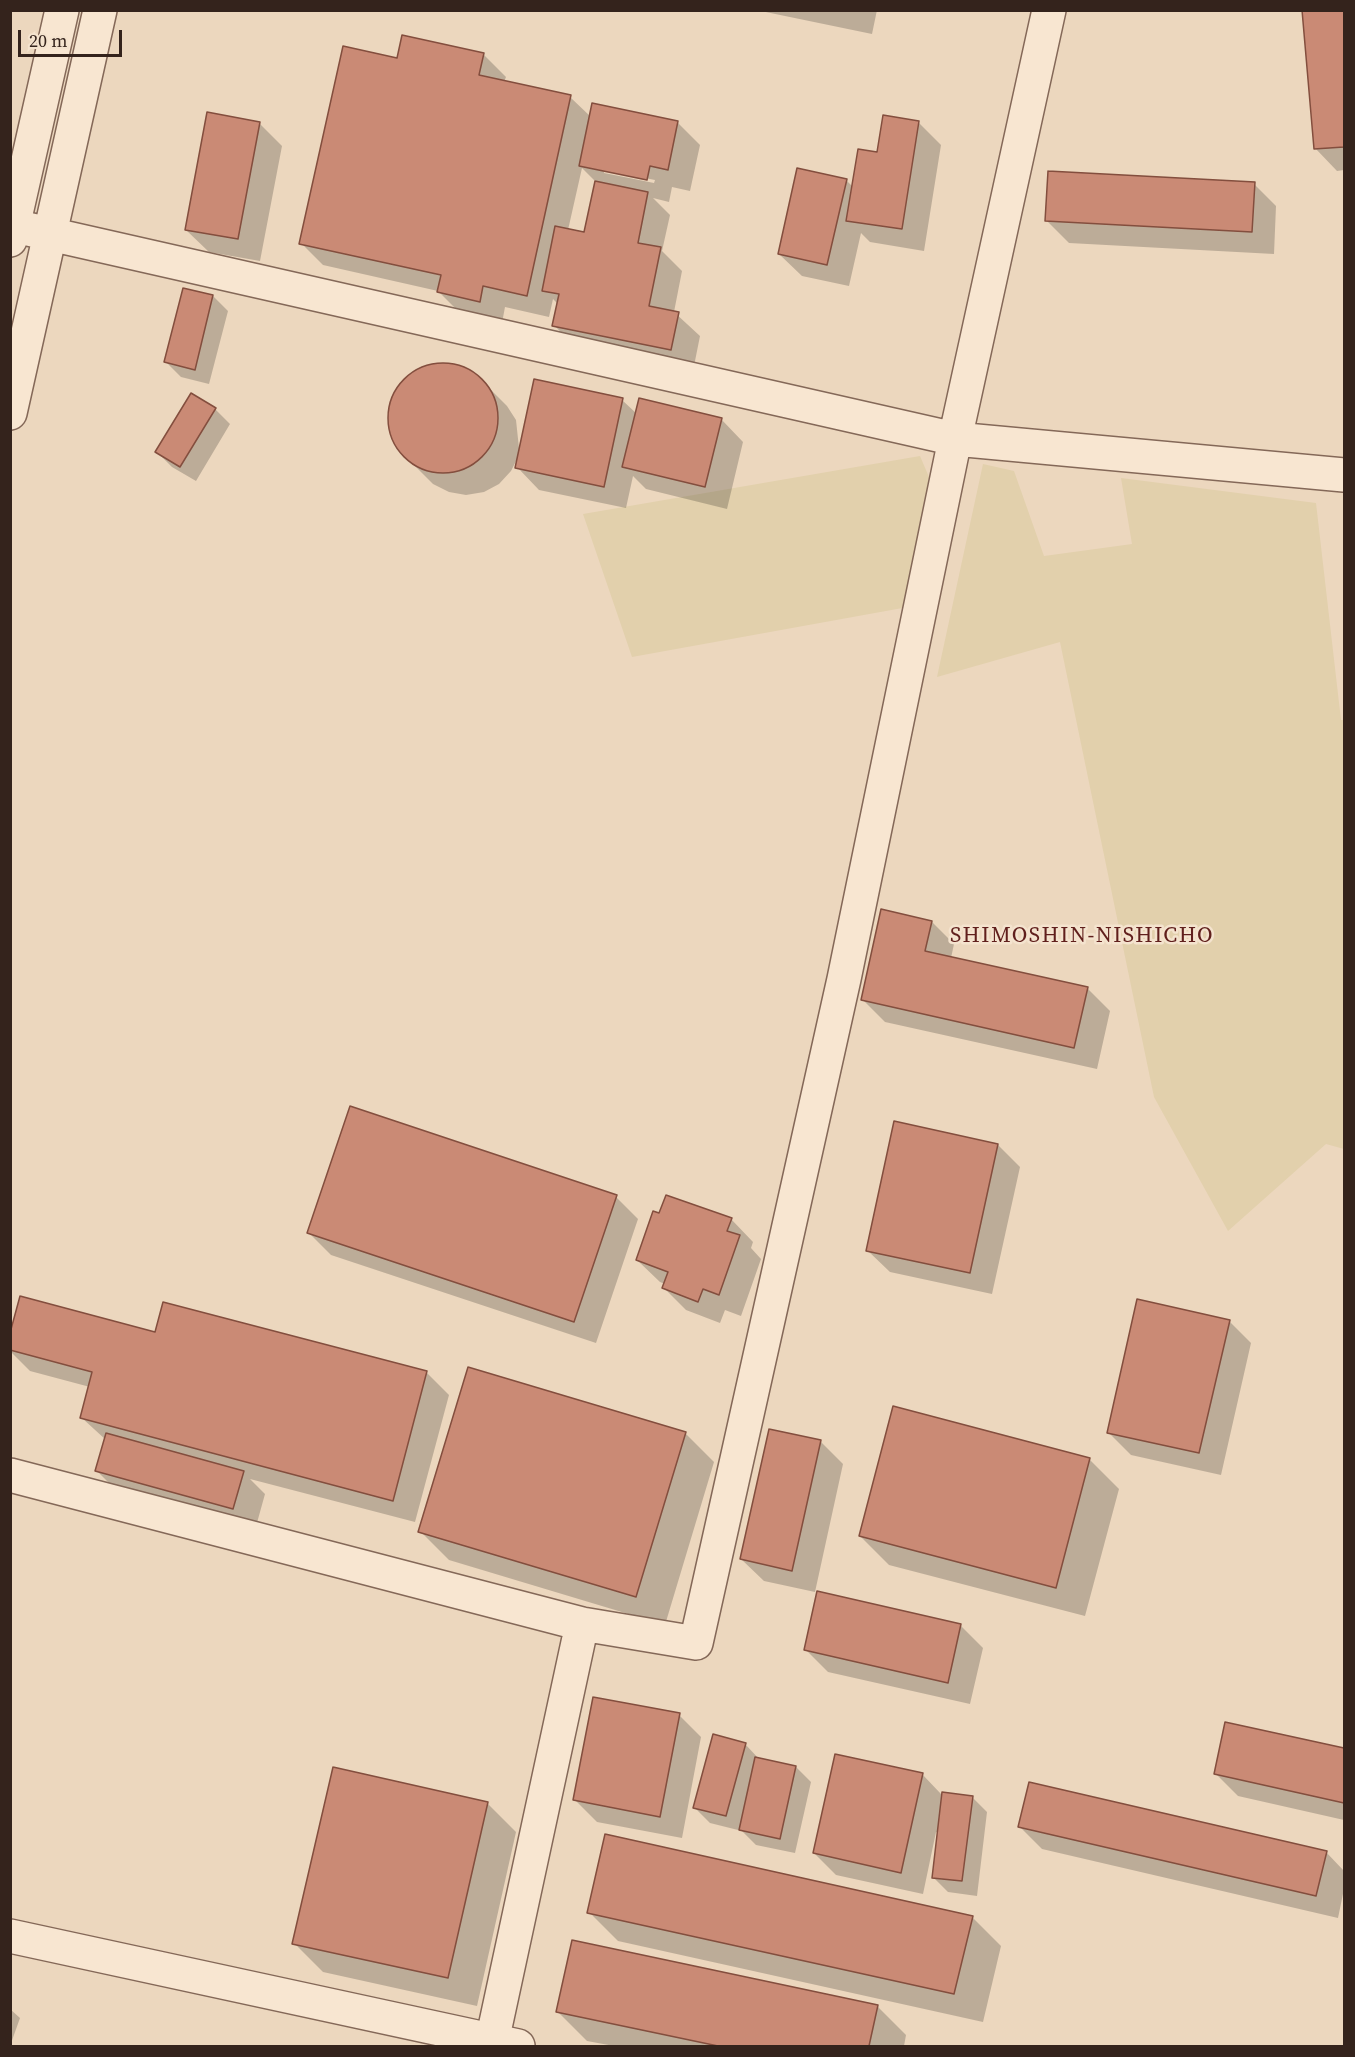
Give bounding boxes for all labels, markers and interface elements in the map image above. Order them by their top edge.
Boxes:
scale bar [21,18,124,56]
text: 20 m [29,28,67,53]
district label: SHIMOSHIN-NISHICHO [950,923,1214,949]

